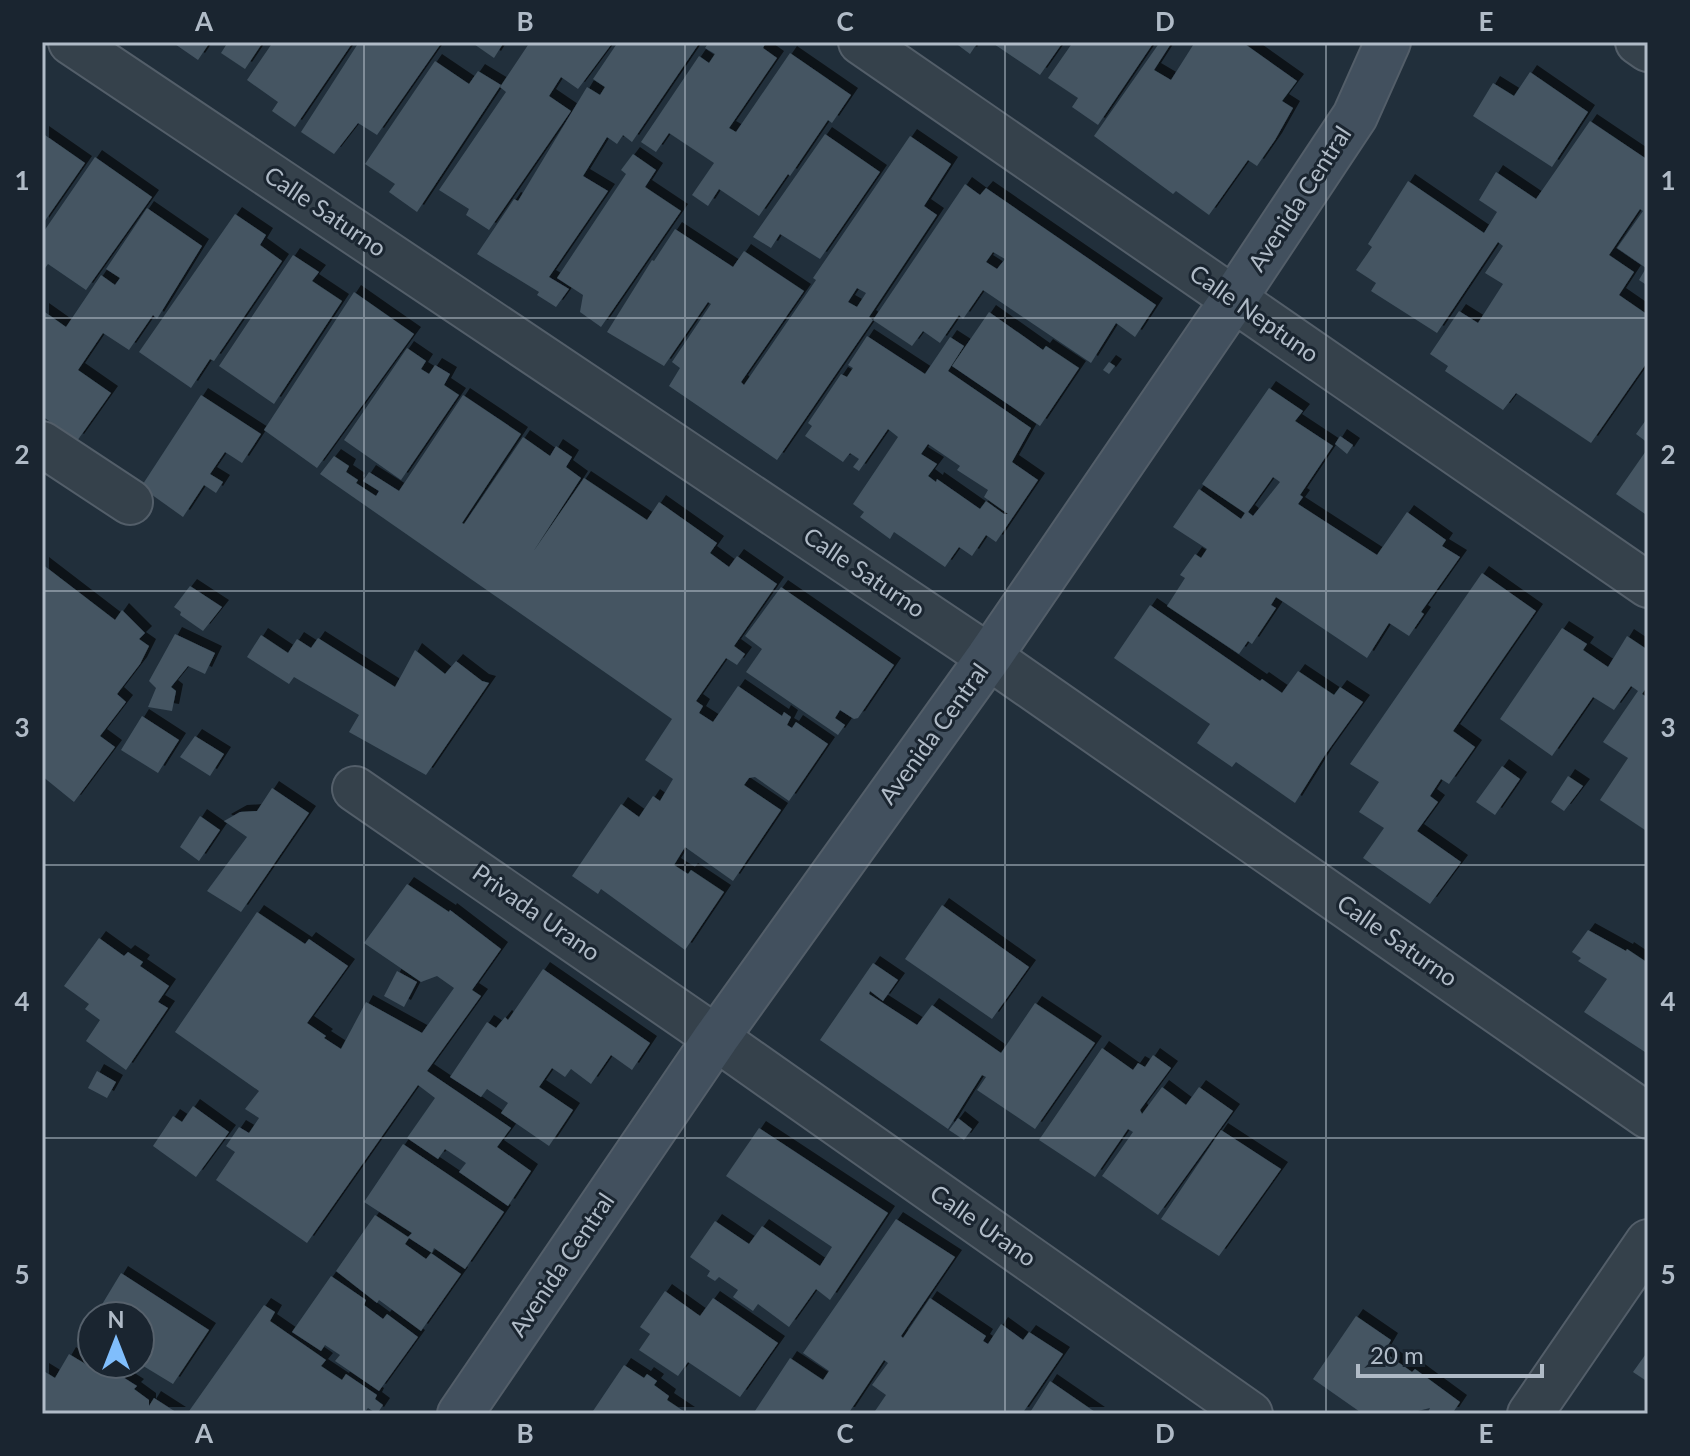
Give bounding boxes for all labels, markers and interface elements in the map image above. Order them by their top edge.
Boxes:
text: A [194,5,214,37]
text: B [516,5,534,37]
text: C [836,5,854,37]
text: D [1155,5,1175,37]
text: E [1479,5,1493,37]
street label: Avenida Central [1241,120,1356,276]
street label: Calle Saturno [260,159,392,262]
text: 1 [14,164,30,196]
text: 1 [1660,164,1676,196]
street label: Calle Neptuno [1185,258,1325,368]
text: 2 [14,438,30,470]
text: 2 [1660,438,1676,470]
street label: Calle Saturno [799,520,931,623]
street label: Avenida Central [872,657,994,809]
text: 3 [14,711,30,743]
text: 3 [1660,711,1676,743]
street label: Privada Urano [468,857,606,966]
street label: Calle Saturno [1332,888,1464,992]
text: 4 [14,985,30,1017]
text: 4 [1660,985,1676,1017]
street label: Calle Urano [925,1178,1043,1272]
street label: Avenida Central [502,1187,620,1342]
text: 5 [14,1258,30,1290]
text: 5 [1660,1258,1676,1290]
north arrow [76,1300,156,1380]
text: N [108,1306,124,1333]
scale bar [1358,1328,1542,1378]
text: 20 m [1370,1340,1424,1369]
text: A [194,1417,214,1449]
text: B [516,1417,534,1449]
text: C [836,1417,854,1449]
text: D [1155,1417,1175,1449]
text: E [1479,1417,1493,1449]

